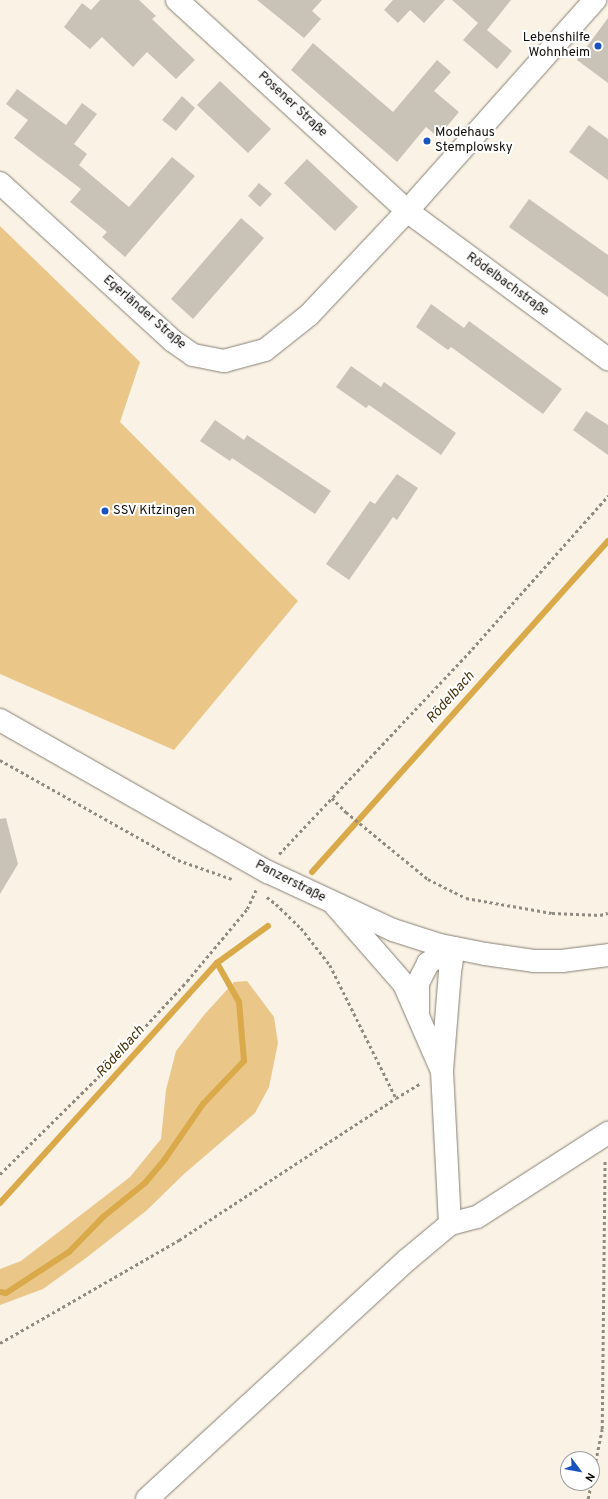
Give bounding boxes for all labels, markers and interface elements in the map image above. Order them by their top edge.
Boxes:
place label: Lebenshilfe Wohnheim [523,31,590,62]
marker: Lebenshilfe Wohnheim [593,41,603,51]
street label: Posener Straße [254,69,330,141]
place label: Modehaus Stemplowsky [435,126,513,157]
marker: Modehaus Stemplowsky [422,136,432,146]
street label: Rödelbachstraße [463,250,551,320]
street label: Egerländer Straße [99,273,189,353]
place label: SSV Kitzingen [113,503,195,519]
marker: SSV Kitzingen [100,506,110,516]
water label: Rödelbach [423,669,479,727]
street label: Panzerstraße [252,858,328,906]
water label: Rödelbach [93,1023,149,1081]
north arrow [560,1451,600,1491]
text: N [581,1470,597,1484]

